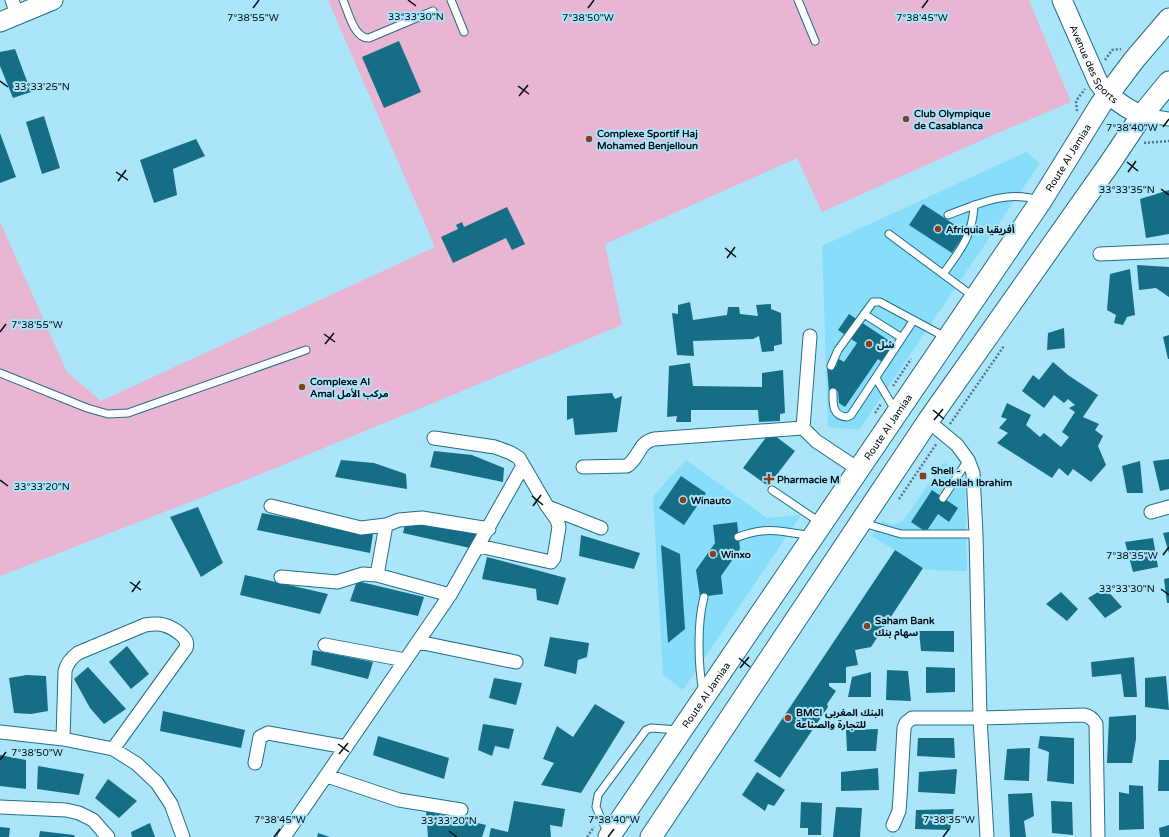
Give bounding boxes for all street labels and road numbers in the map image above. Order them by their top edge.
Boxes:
street label: Avenue des Sports [1067,23,1120,106]
street label: Route Al Jamiaa [1043,122,1094,194]
street label: Route Al Jamiaa [862,392,915,463]
street label: Route Al Jamiaa [680,660,733,731]

